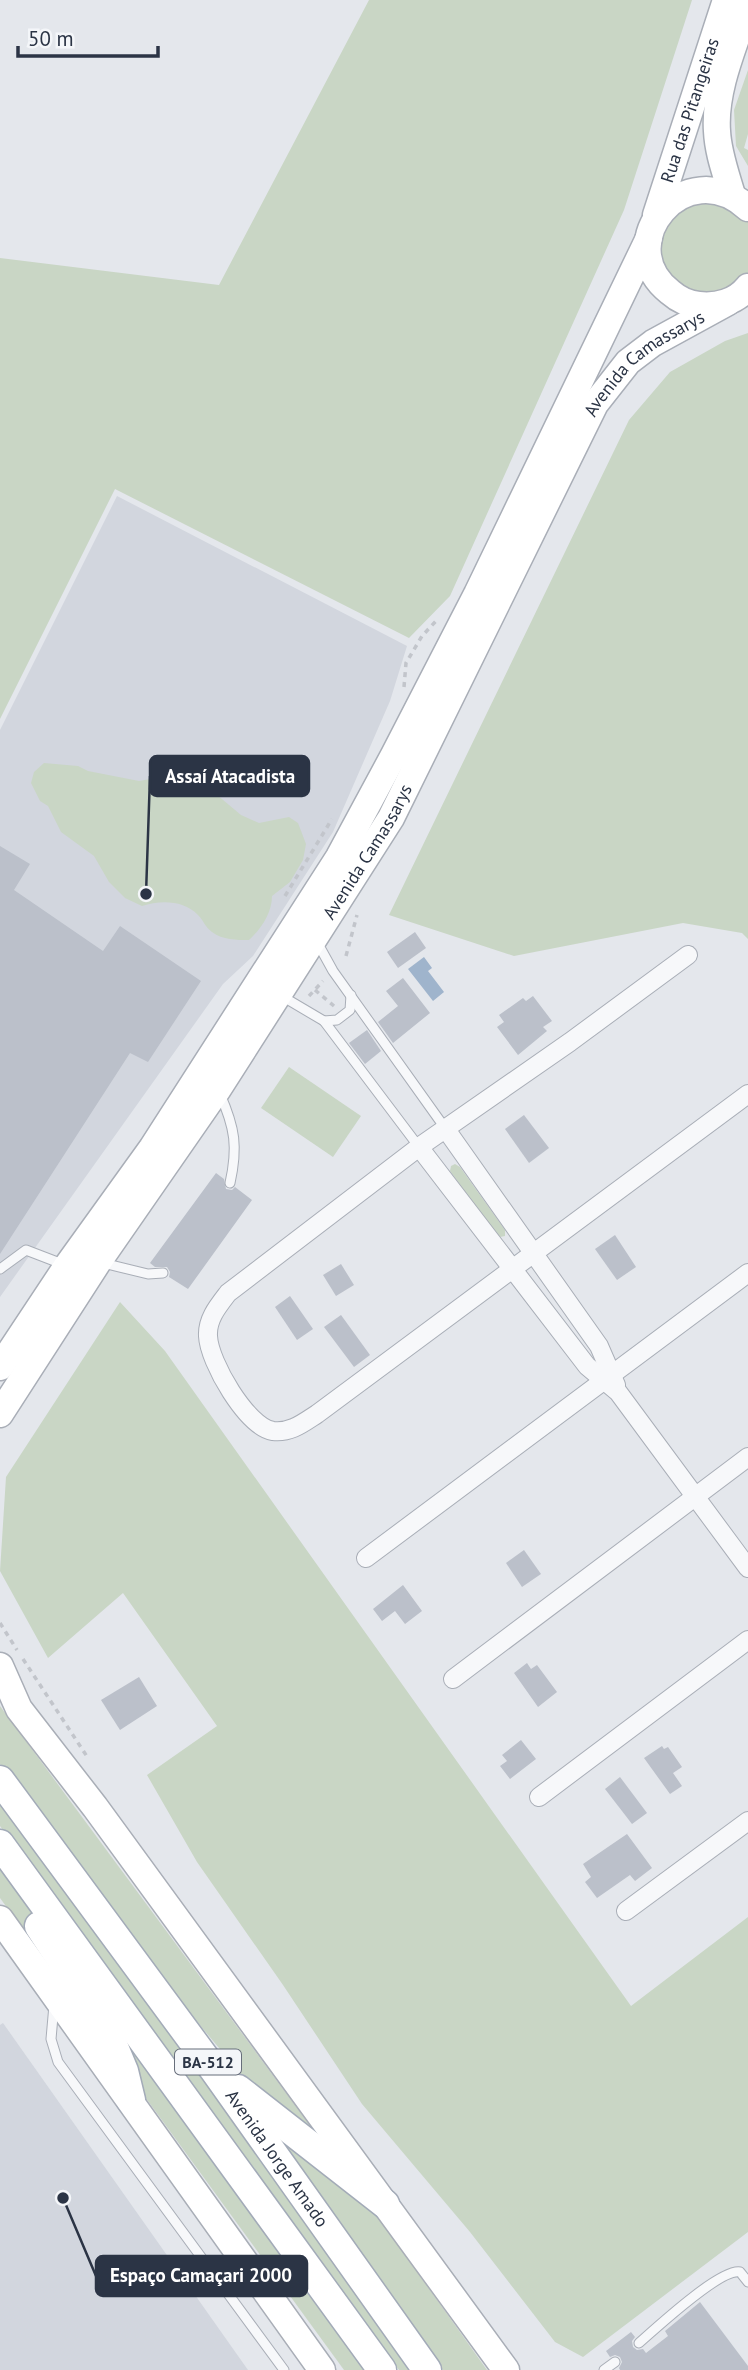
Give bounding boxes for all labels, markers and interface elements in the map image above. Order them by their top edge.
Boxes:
scale bar [18,14,158,58]
text: 50 m [28,25,74,52]
street label: Rua das Pitangeiras [655,35,724,186]
street label: Avenida Camassarys [579,305,708,420]
callout: Assaí Atacadista [150,756,309,796]
text: Assaí Atacadista [165,764,295,788]
street label: Avenida Camassarys [317,780,417,923]
road number: BA-512 [175,2050,241,2074]
street label: Avenida Jorge Amado [221,2085,334,2231]
callout: Espaço Camaçari 2000 [96,2256,307,2296]
text: Espaço Camaçari 2000 [110,2263,292,2287]

